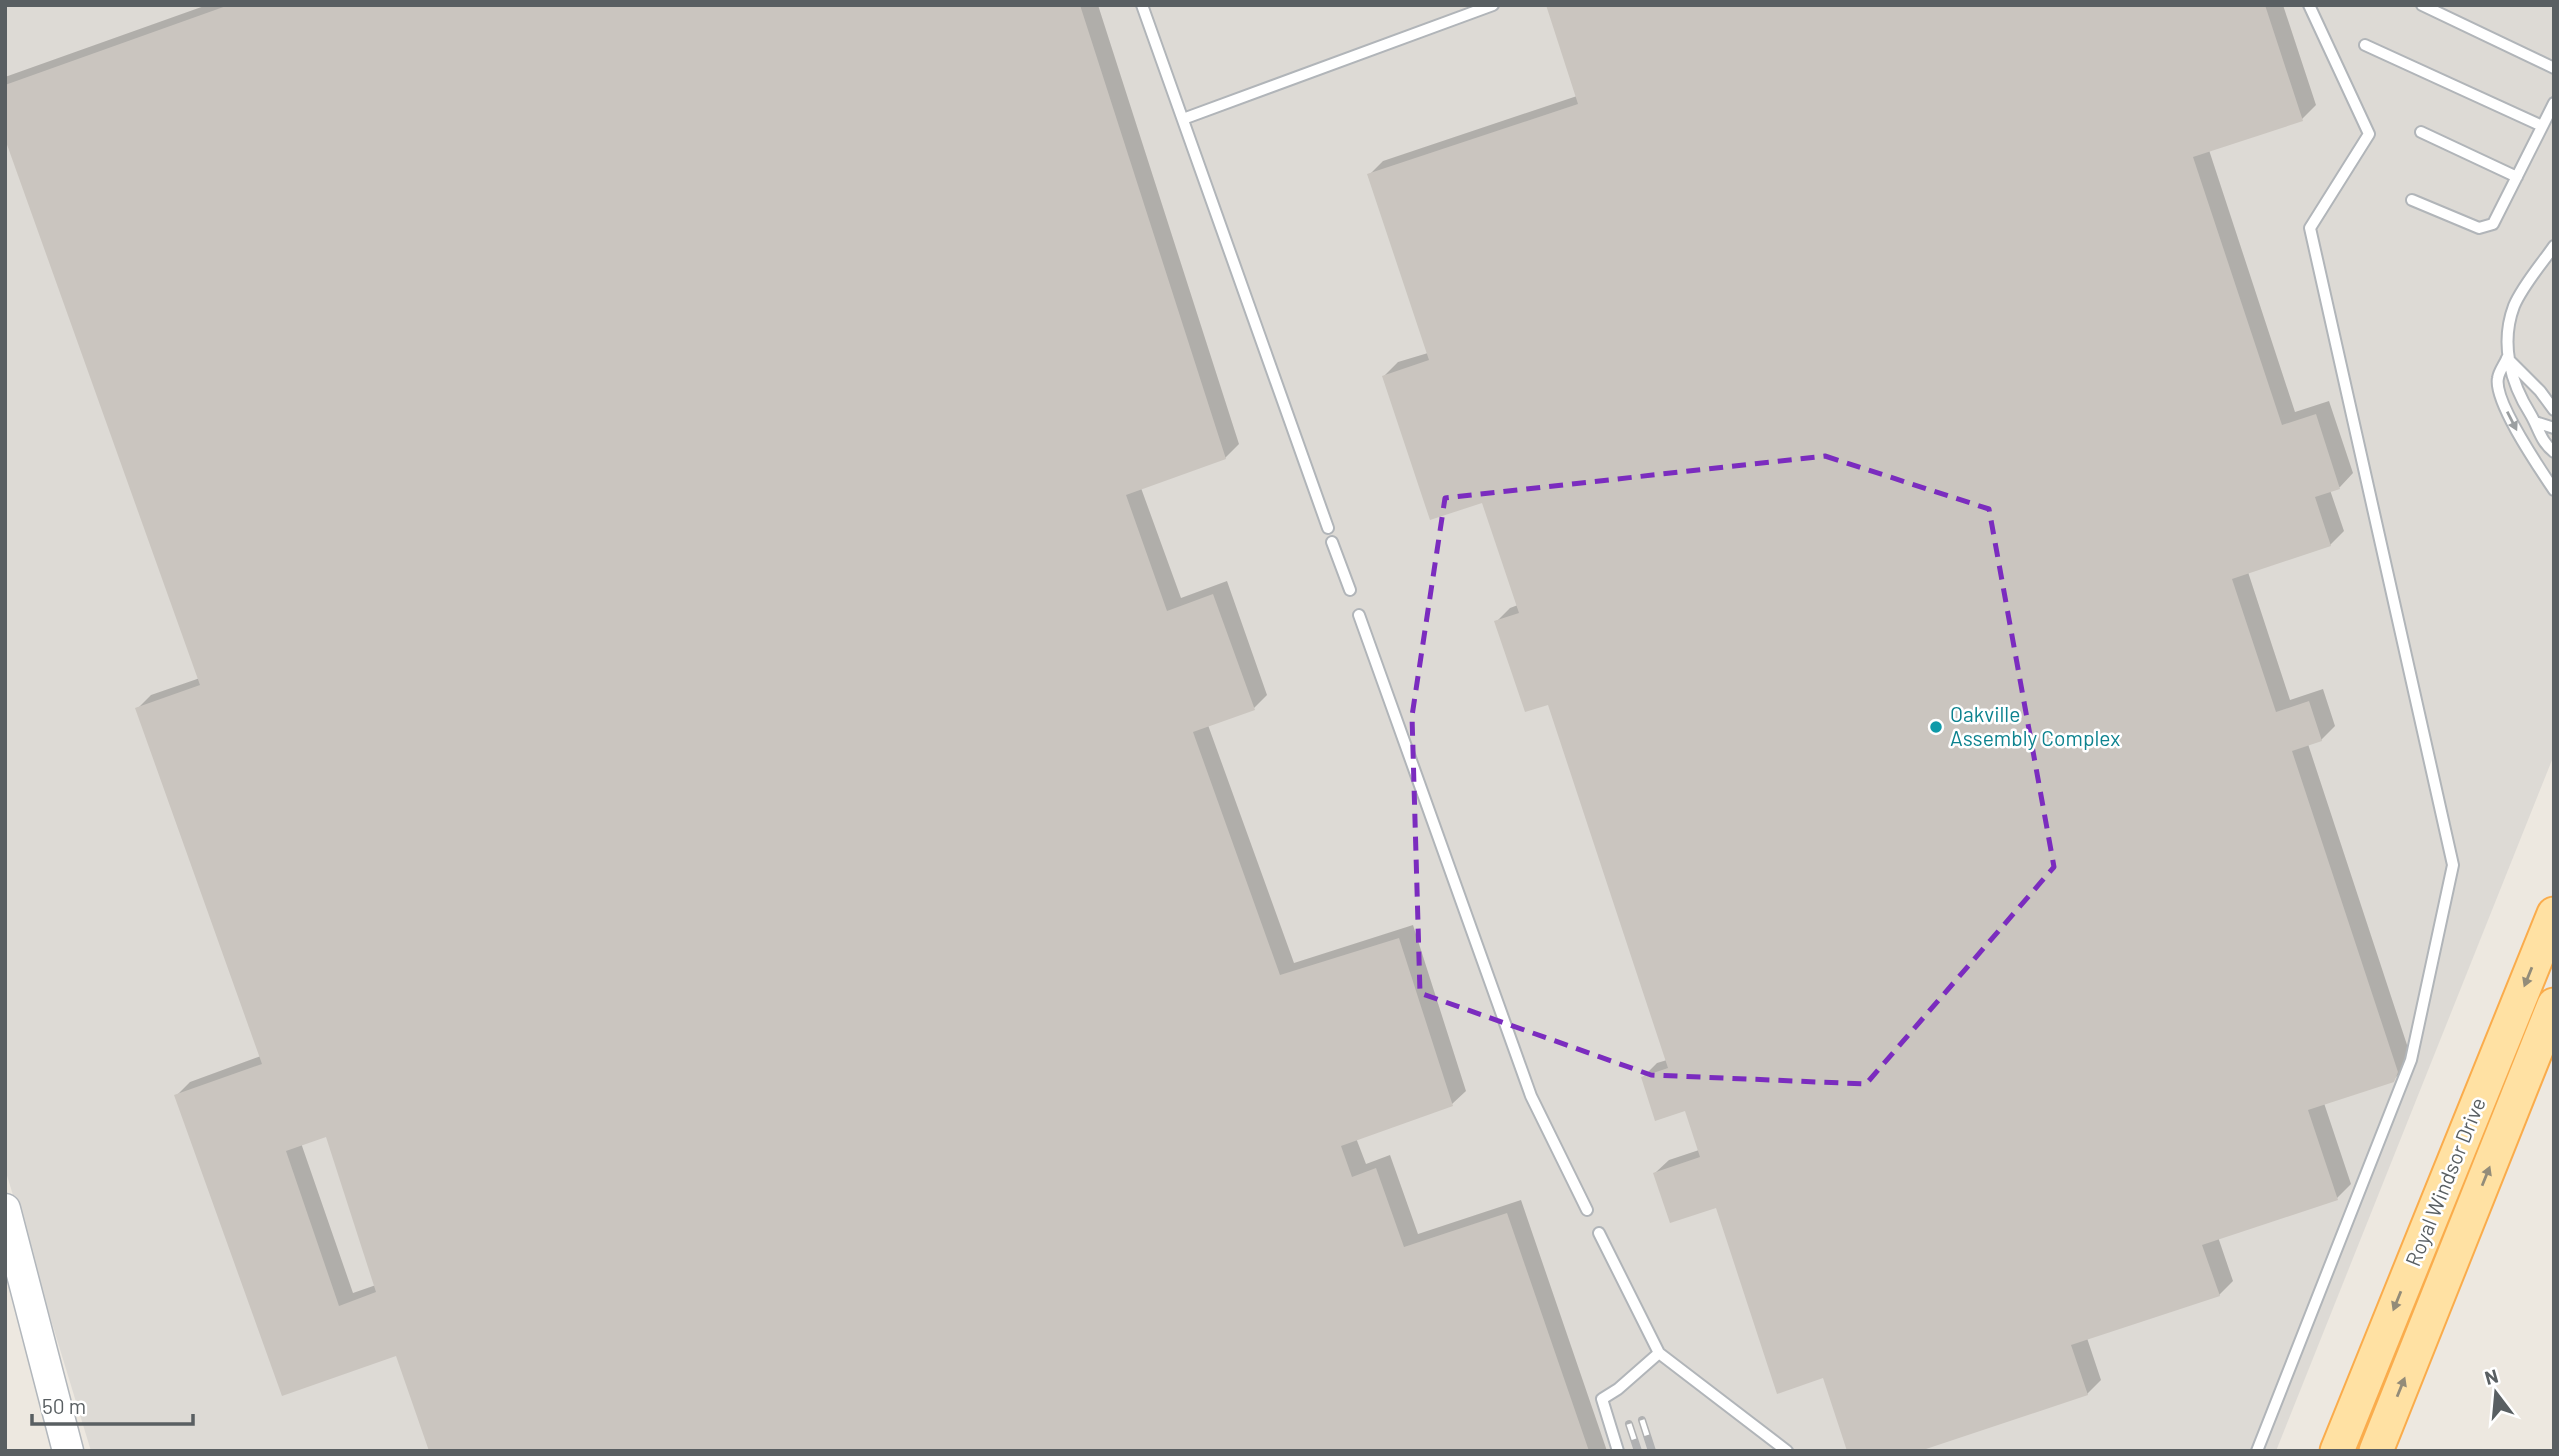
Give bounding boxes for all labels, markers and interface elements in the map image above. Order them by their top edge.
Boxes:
one-way arrow [2507,411,2518,431]
place label: Oakville Assembly Complex [1950,701,2120,750]
marker: Oakville Assembly Complex [1928,719,1944,735]
one-way arrow [2523,966,2534,987]
street label: Royal Windsor Drive [2399,1093,2490,1269]
one-way arrow [2480,1165,2491,1186]
one-way arrow [2392,1291,2403,1312]
north arrow [2461,1358,2531,1428]
text: N [2482,1363,2500,1389]
one-way arrow [2396,1377,2407,1398]
scale bar [32,1382,192,1426]
text: 50 m [42,1393,86,1418]

